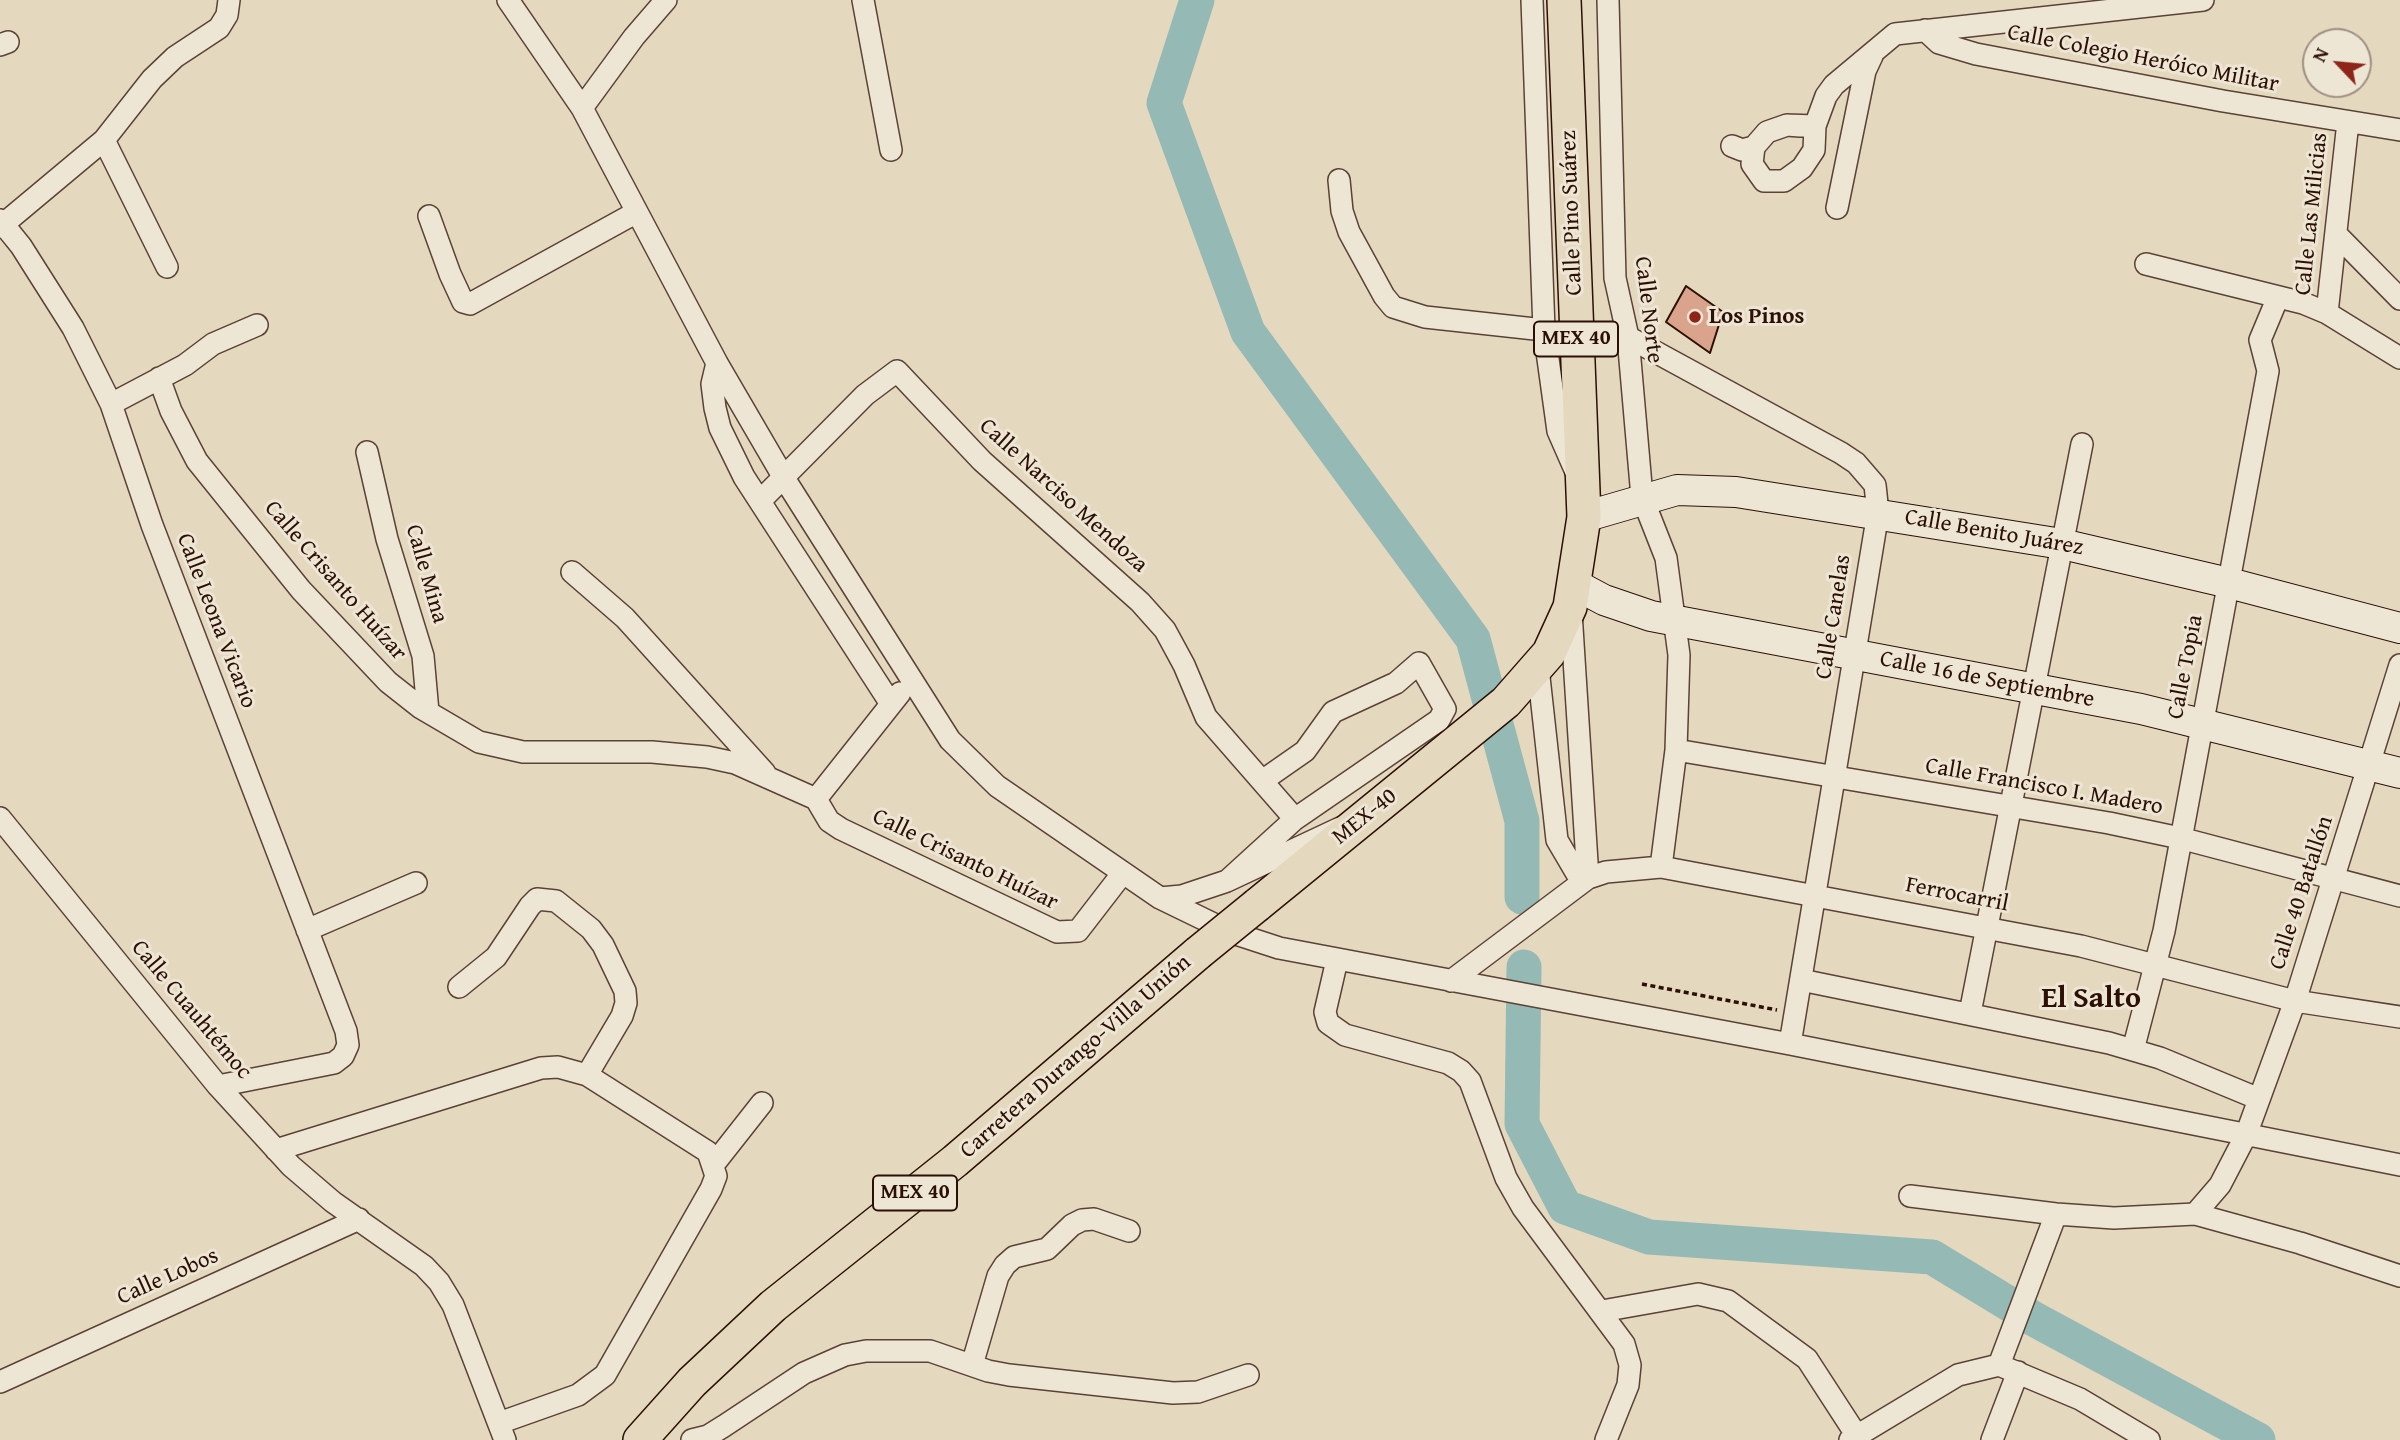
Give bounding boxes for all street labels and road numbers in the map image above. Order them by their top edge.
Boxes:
street label: Calle Colegio Heróico Militar [2005,19,2281,99]
street label: Calle Pino Suárez [1555,130,1589,296]
street label: Calle Las Milicias [2290,131,2334,297]
street label: Calle Norte [1628,255,1668,365]
road number: MEX 40 [1534,322,1618,356]
street label: Calle Narciso Mendoza [973,413,1153,579]
street label: Calle Crisanto Huízar [258,495,412,667]
street label: Calle Benito Juárez [1903,504,2085,562]
street label: Calle Mina [399,522,453,626]
street label: Calle Leona Vicario [170,530,262,712]
street label: Calle Canelas [1811,553,1857,681]
street label: Calle Topia [2162,613,2210,721]
street label: Calle 16 de Septiembre [1877,646,2097,714]
street label: Calle Francisco I. Madero [1923,753,2165,821]
street label: MEX-40 [1327,783,1403,851]
street label: Calle Crisanto Huízar [868,803,1062,917]
street label: Calle 40 Batallón [2264,813,2340,973]
street label: Ferrocarril [1903,871,2011,919]
street label: Calle Cuauhtémoc [125,935,257,1085]
street label: Carretera Durango-Villa Unión [955,949,1197,1165]
road number: MEX 40 [873,1176,957,1210]
street label: Calle Lobos [113,1242,223,1312]

